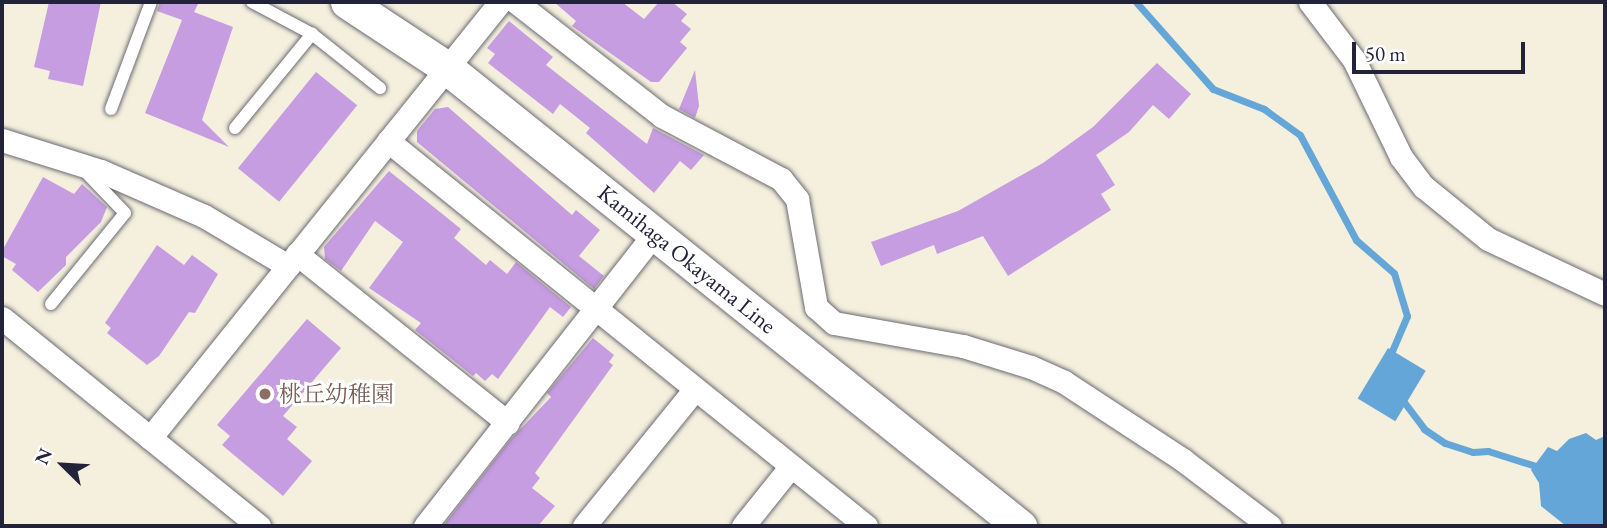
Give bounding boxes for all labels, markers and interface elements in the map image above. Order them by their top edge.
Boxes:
scale bar [1355,28,1528,72]
text: 50 m [1365,40,1406,67]
street label: Kamihaga Okayama Line [592,179,782,339]
place label: 桃丘幼稚園 [279,380,394,408]
marker: 桃丘幼稚園 [257,386,273,402]
north arrow [28,430,98,500]
text: N [29,444,58,468]

